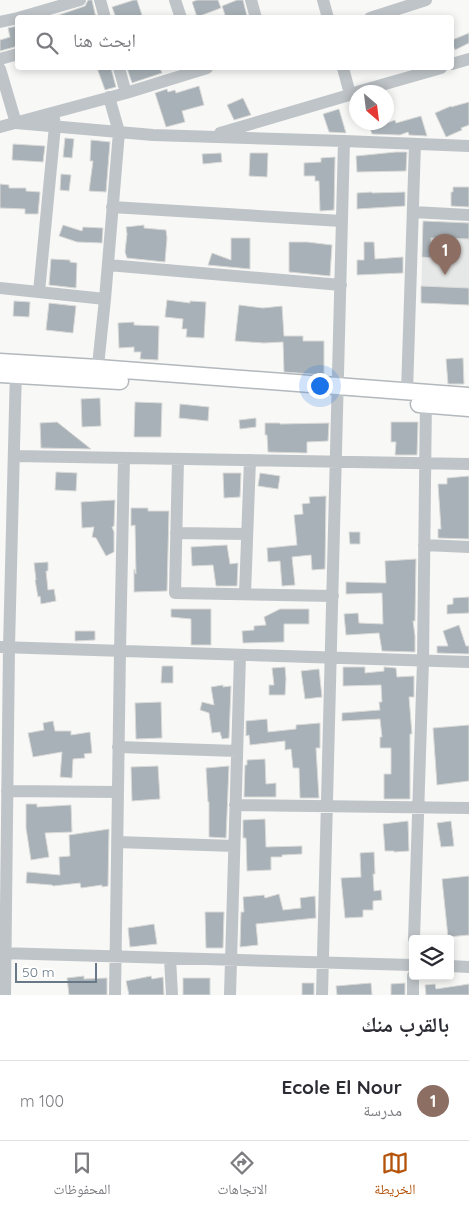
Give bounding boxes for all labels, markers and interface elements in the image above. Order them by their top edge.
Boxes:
search box [15,15,454,70]
text: ابحث هنا [73,28,136,52]
icon: search [33,29,61,57]
north arrow [349,85,394,130]
pin: 1 [429,234,461,275]
your location [307,373,333,399]
map controls [409,935,454,980]
button: layers [409,935,454,980]
scale bar [15,960,98,983]
text: 50 m [22,963,55,981]
text: بالقرب منك [361,1011,449,1037]
text: Ecole El Nour [281,1075,402,1099]
text: 100 m [20,1091,64,1111]
text: 1 [430,1091,436,1111]
text: مدرسة [363,1100,402,1120]
tab: المحفوظات [54,1149,110,1203]
tab: الاتجاهات [218,1149,267,1203]
tab: الخريطة [374,1149,415,1203]

